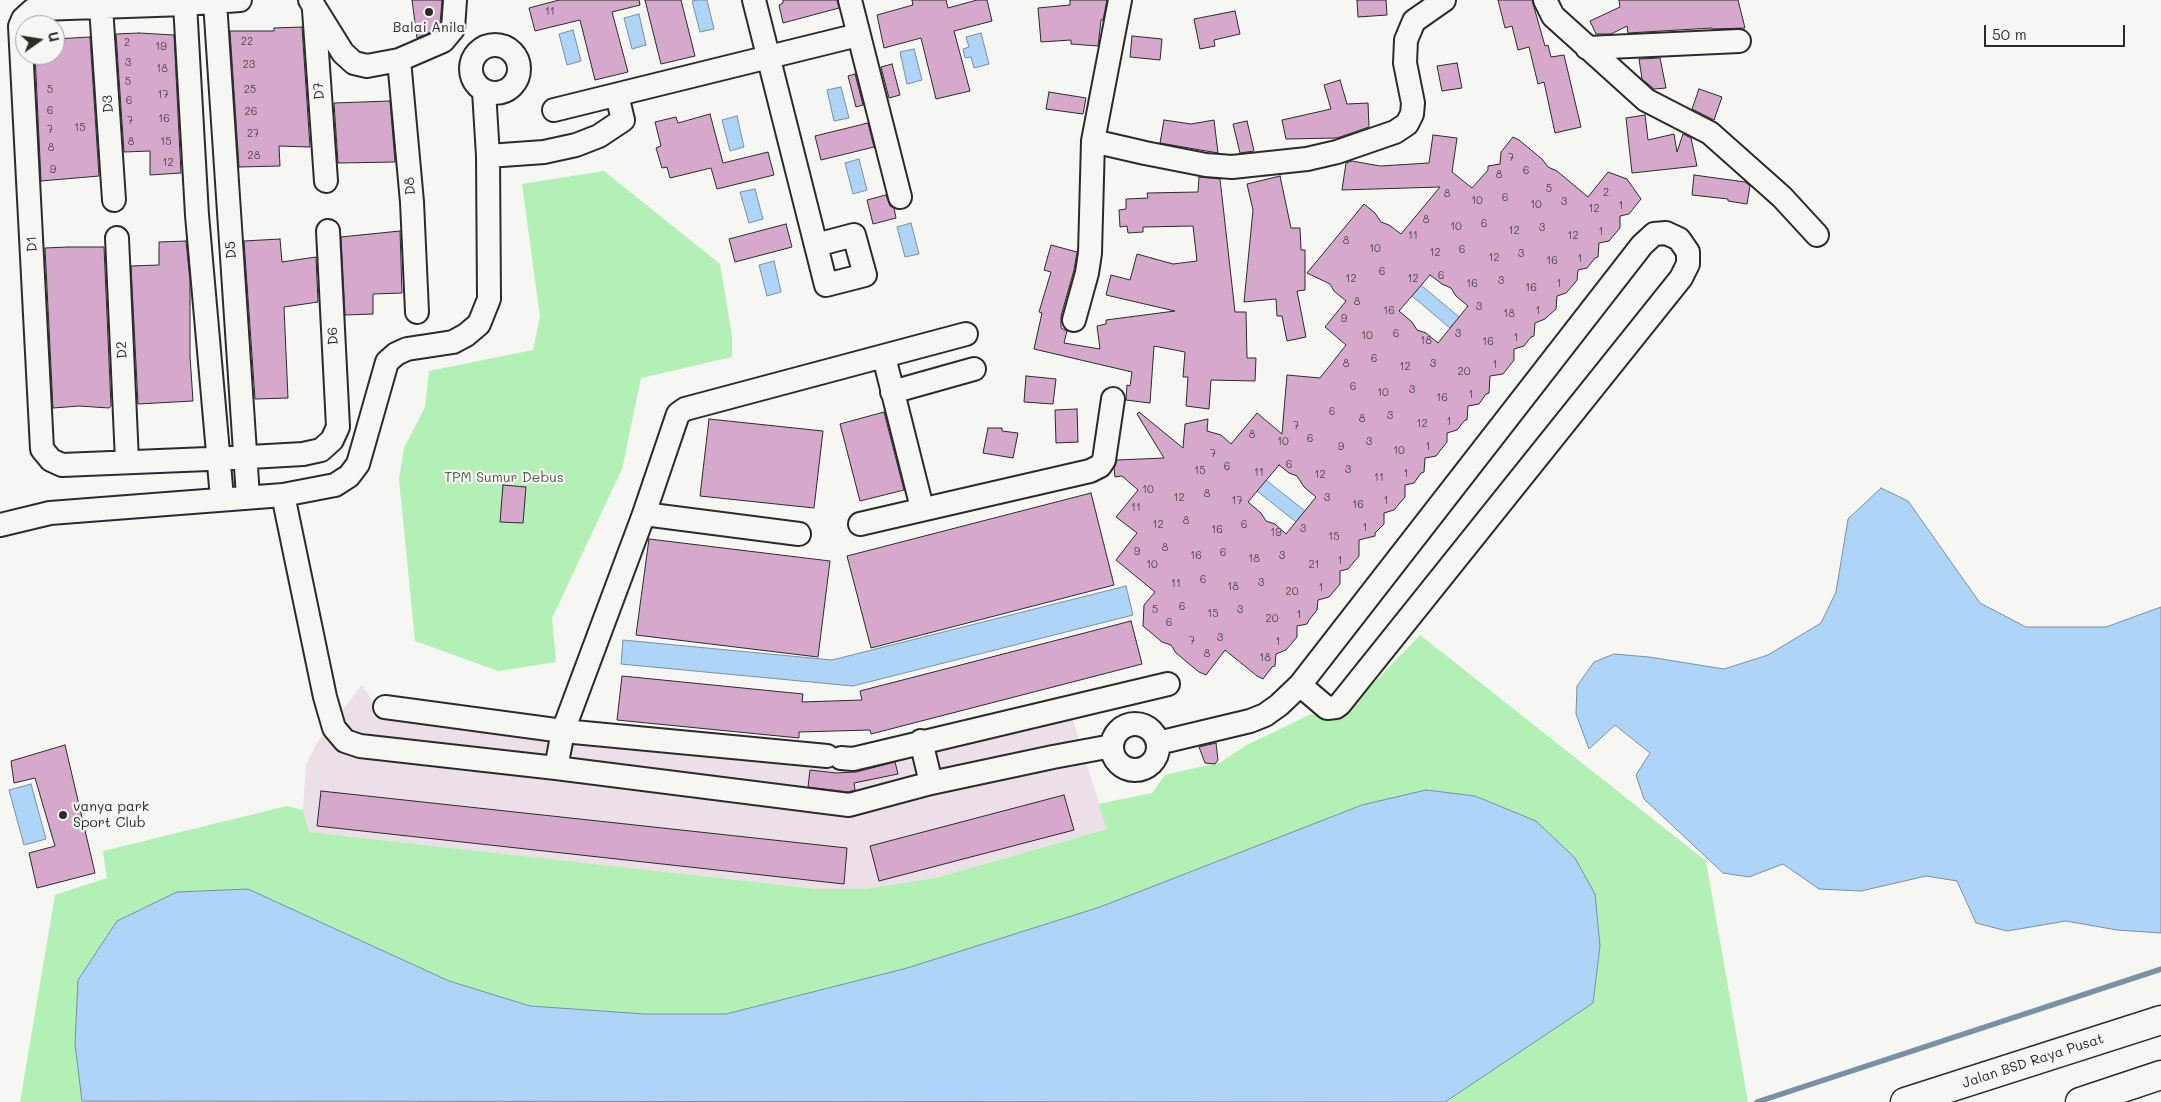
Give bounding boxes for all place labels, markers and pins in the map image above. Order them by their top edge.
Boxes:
marker: Balai Anila [423,6,435,18]
place label: Balai Anila [393,20,465,36]
place label: vanya park Sport Club [73,799,149,832]
marker: vanya park Sport Club [57,809,69,821]

